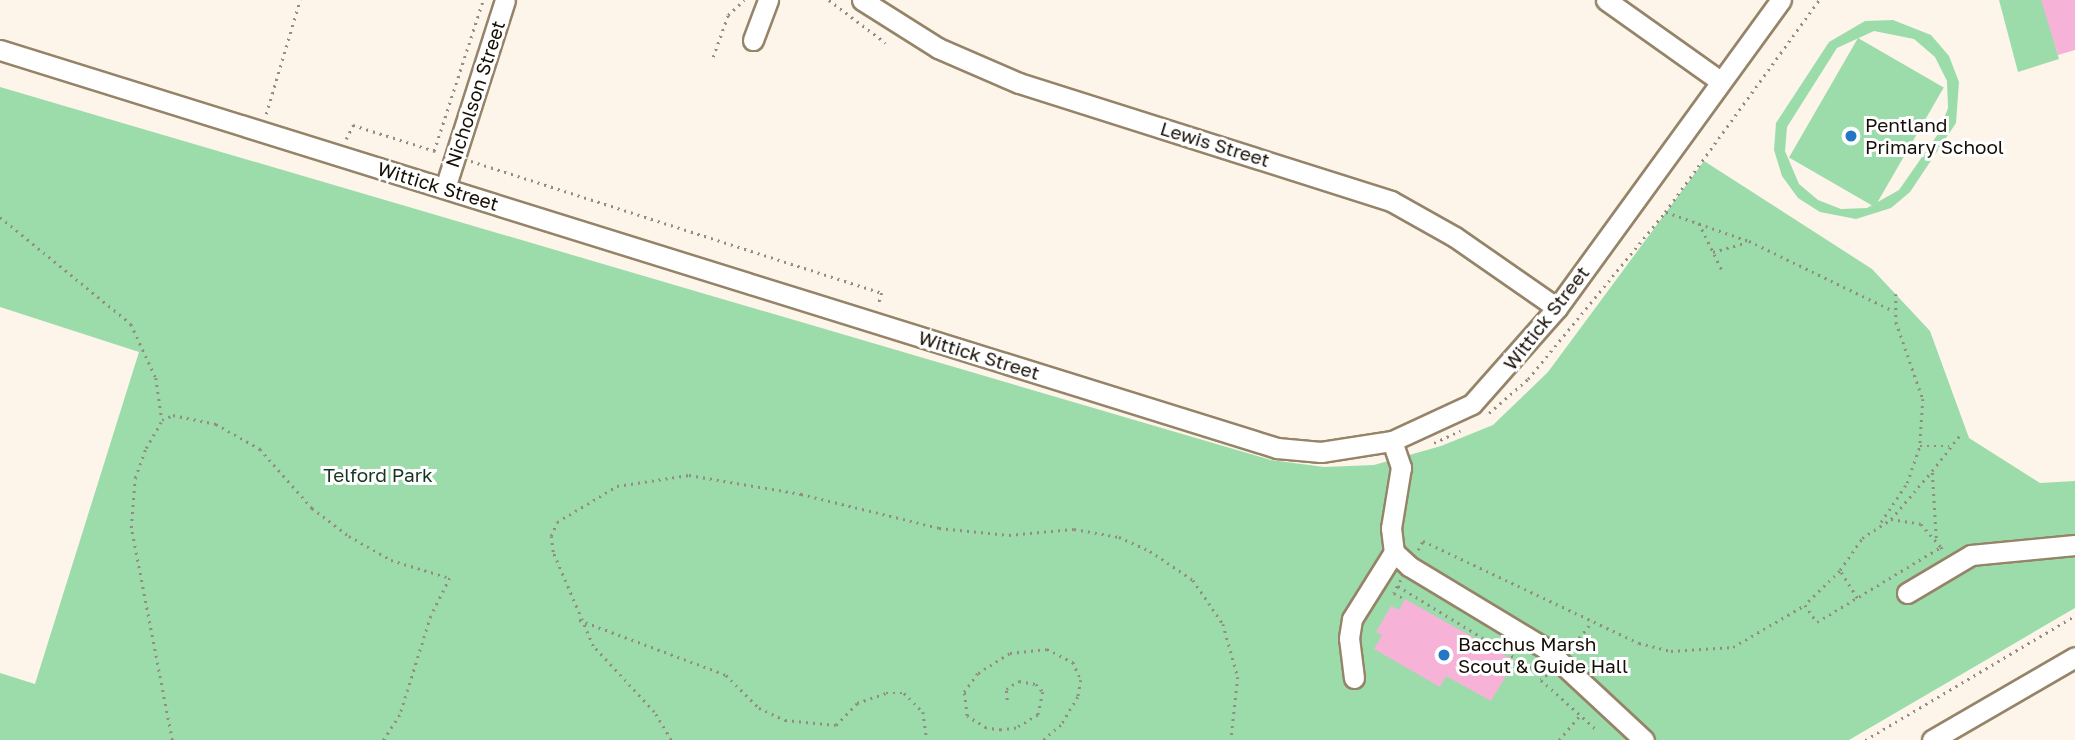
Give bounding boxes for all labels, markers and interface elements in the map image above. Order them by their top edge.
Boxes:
street label: Nicholson Street [440,18,510,170]
place label: Pentland Primary School [1865,114,2004,158]
street label: Lewis Street [1158,117,1272,171]
marker: Pentland Primary School [1843,128,1859,144]
street label: Wittick Street [375,157,501,215]
street label: Wittick Street [1498,262,1594,374]
street label: Wittick Street [916,326,1042,384]
park label: Telford Park [323,464,433,486]
place label: Bacchus Marsh Scout & Guide Hall [1458,633,1628,677]
marker: Bacchus Marsh Scout & Guide Hall [1436,647,1452,663]

